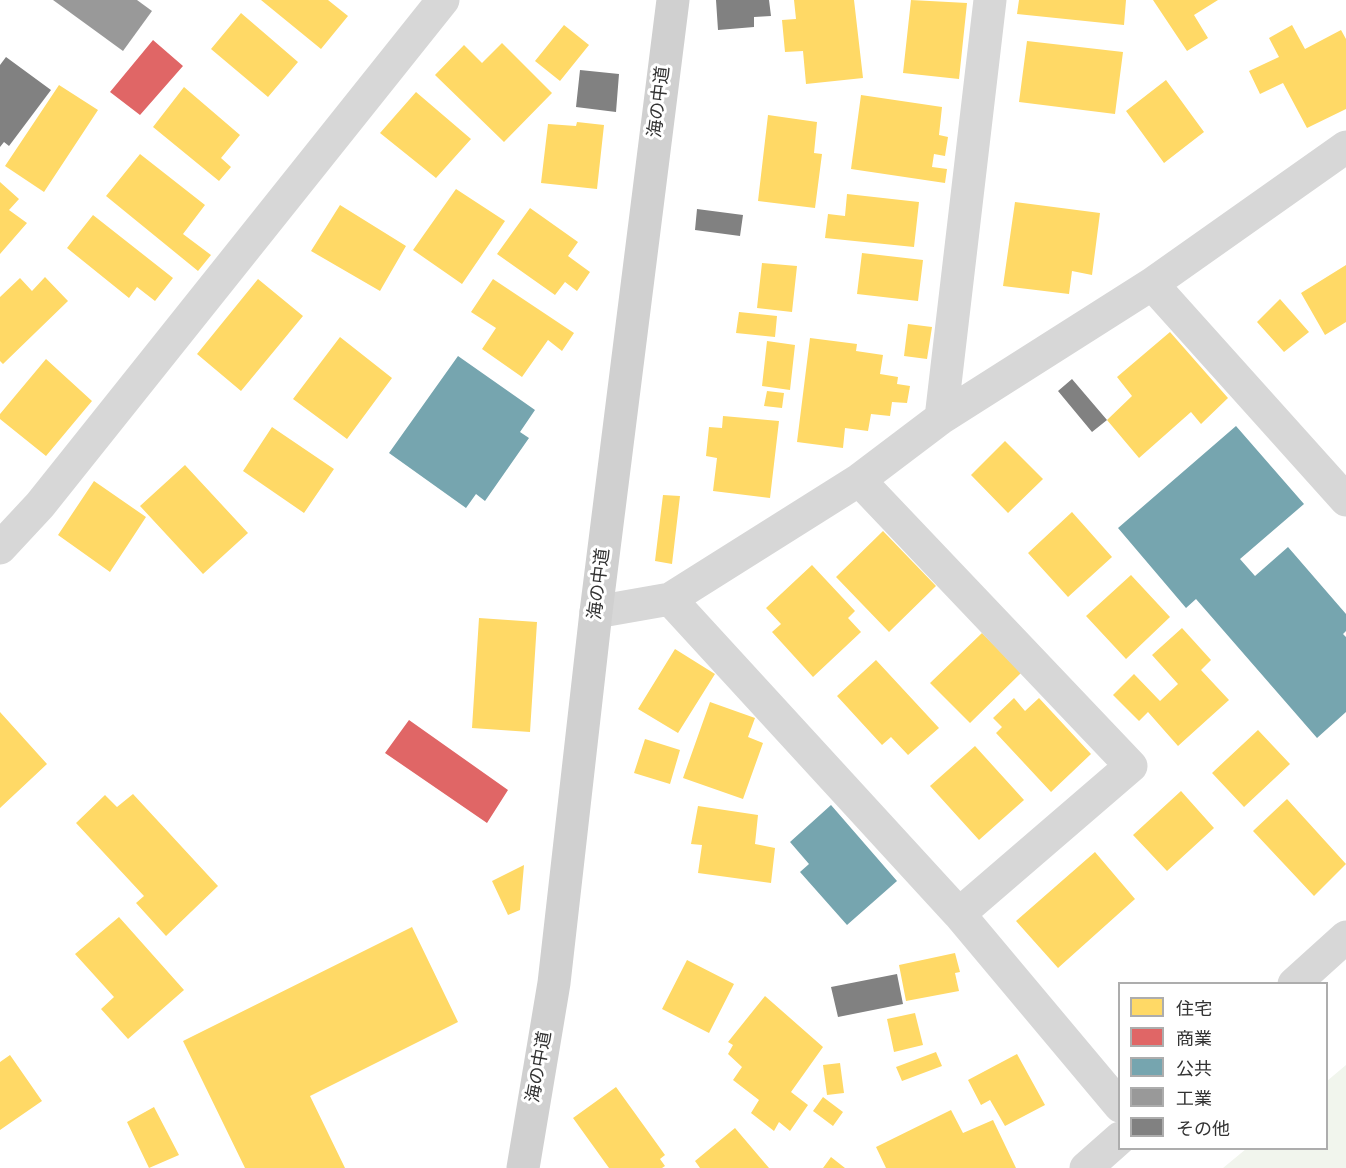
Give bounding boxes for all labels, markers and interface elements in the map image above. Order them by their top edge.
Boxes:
street label: 海の中道 [645,65,675,139]
street label: 海の中道 [585,547,615,621]
legend [1118,982,1328,1150]
text: 住宅 [1176,997,1212,1021]
text: 商業 [1176,1027,1212,1051]
street label: 海の中道 [523,1030,557,1104]
text: 公共 [1176,1057,1212,1081]
text: 工業 [1176,1087,1212,1111]
text: その他 [1176,1117,1230,1141]

